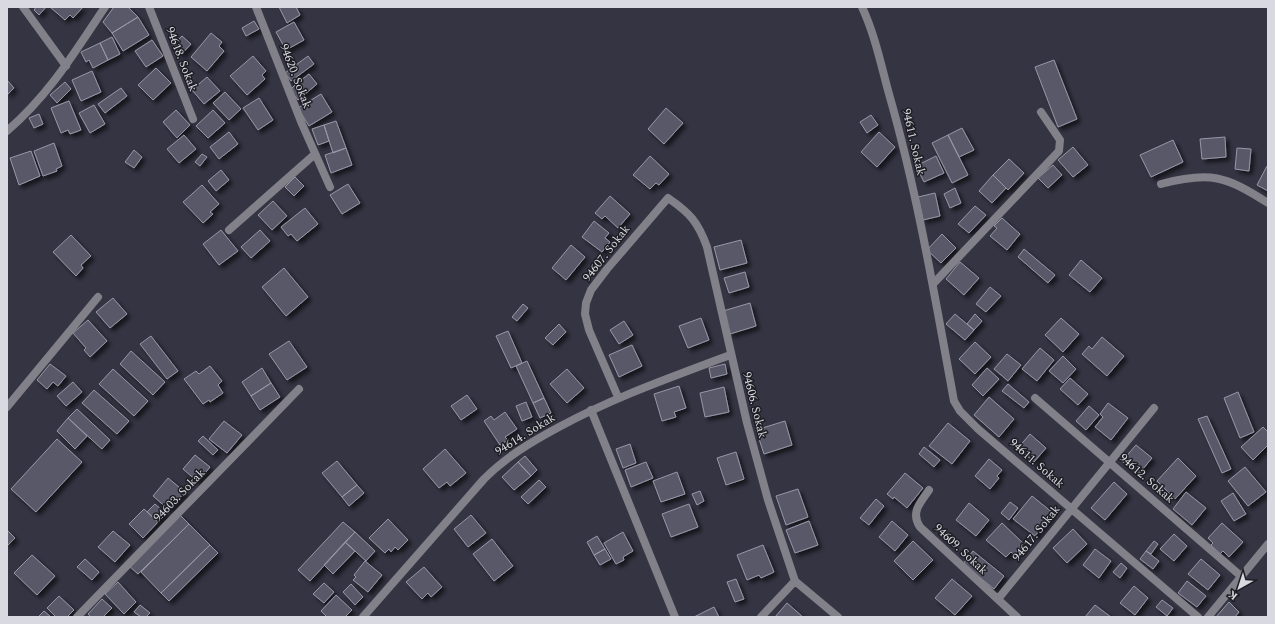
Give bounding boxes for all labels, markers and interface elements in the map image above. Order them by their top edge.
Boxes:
street label: 94618. Sokak [160,24,203,95]
street label: 94620. Sokak [274,41,317,112]
street label: 94611. Sokak [897,107,930,178]
street label: 94607. Sokak [578,220,635,286]
street label: 94606. Sokak [737,370,772,441]
street label: 94614. Sokak [491,408,559,461]
street label: 94611. Sokak [1005,434,1069,493]
street label: 94612. Sokak [1115,449,1179,508]
street label: 94603. Sokak [149,464,210,526]
street label: 94617. Sokak [1008,501,1065,566]
street label: 94609. Sokak [929,519,992,580]
north arrow [1219,568,1259,608]
text: K [1224,586,1242,605]

